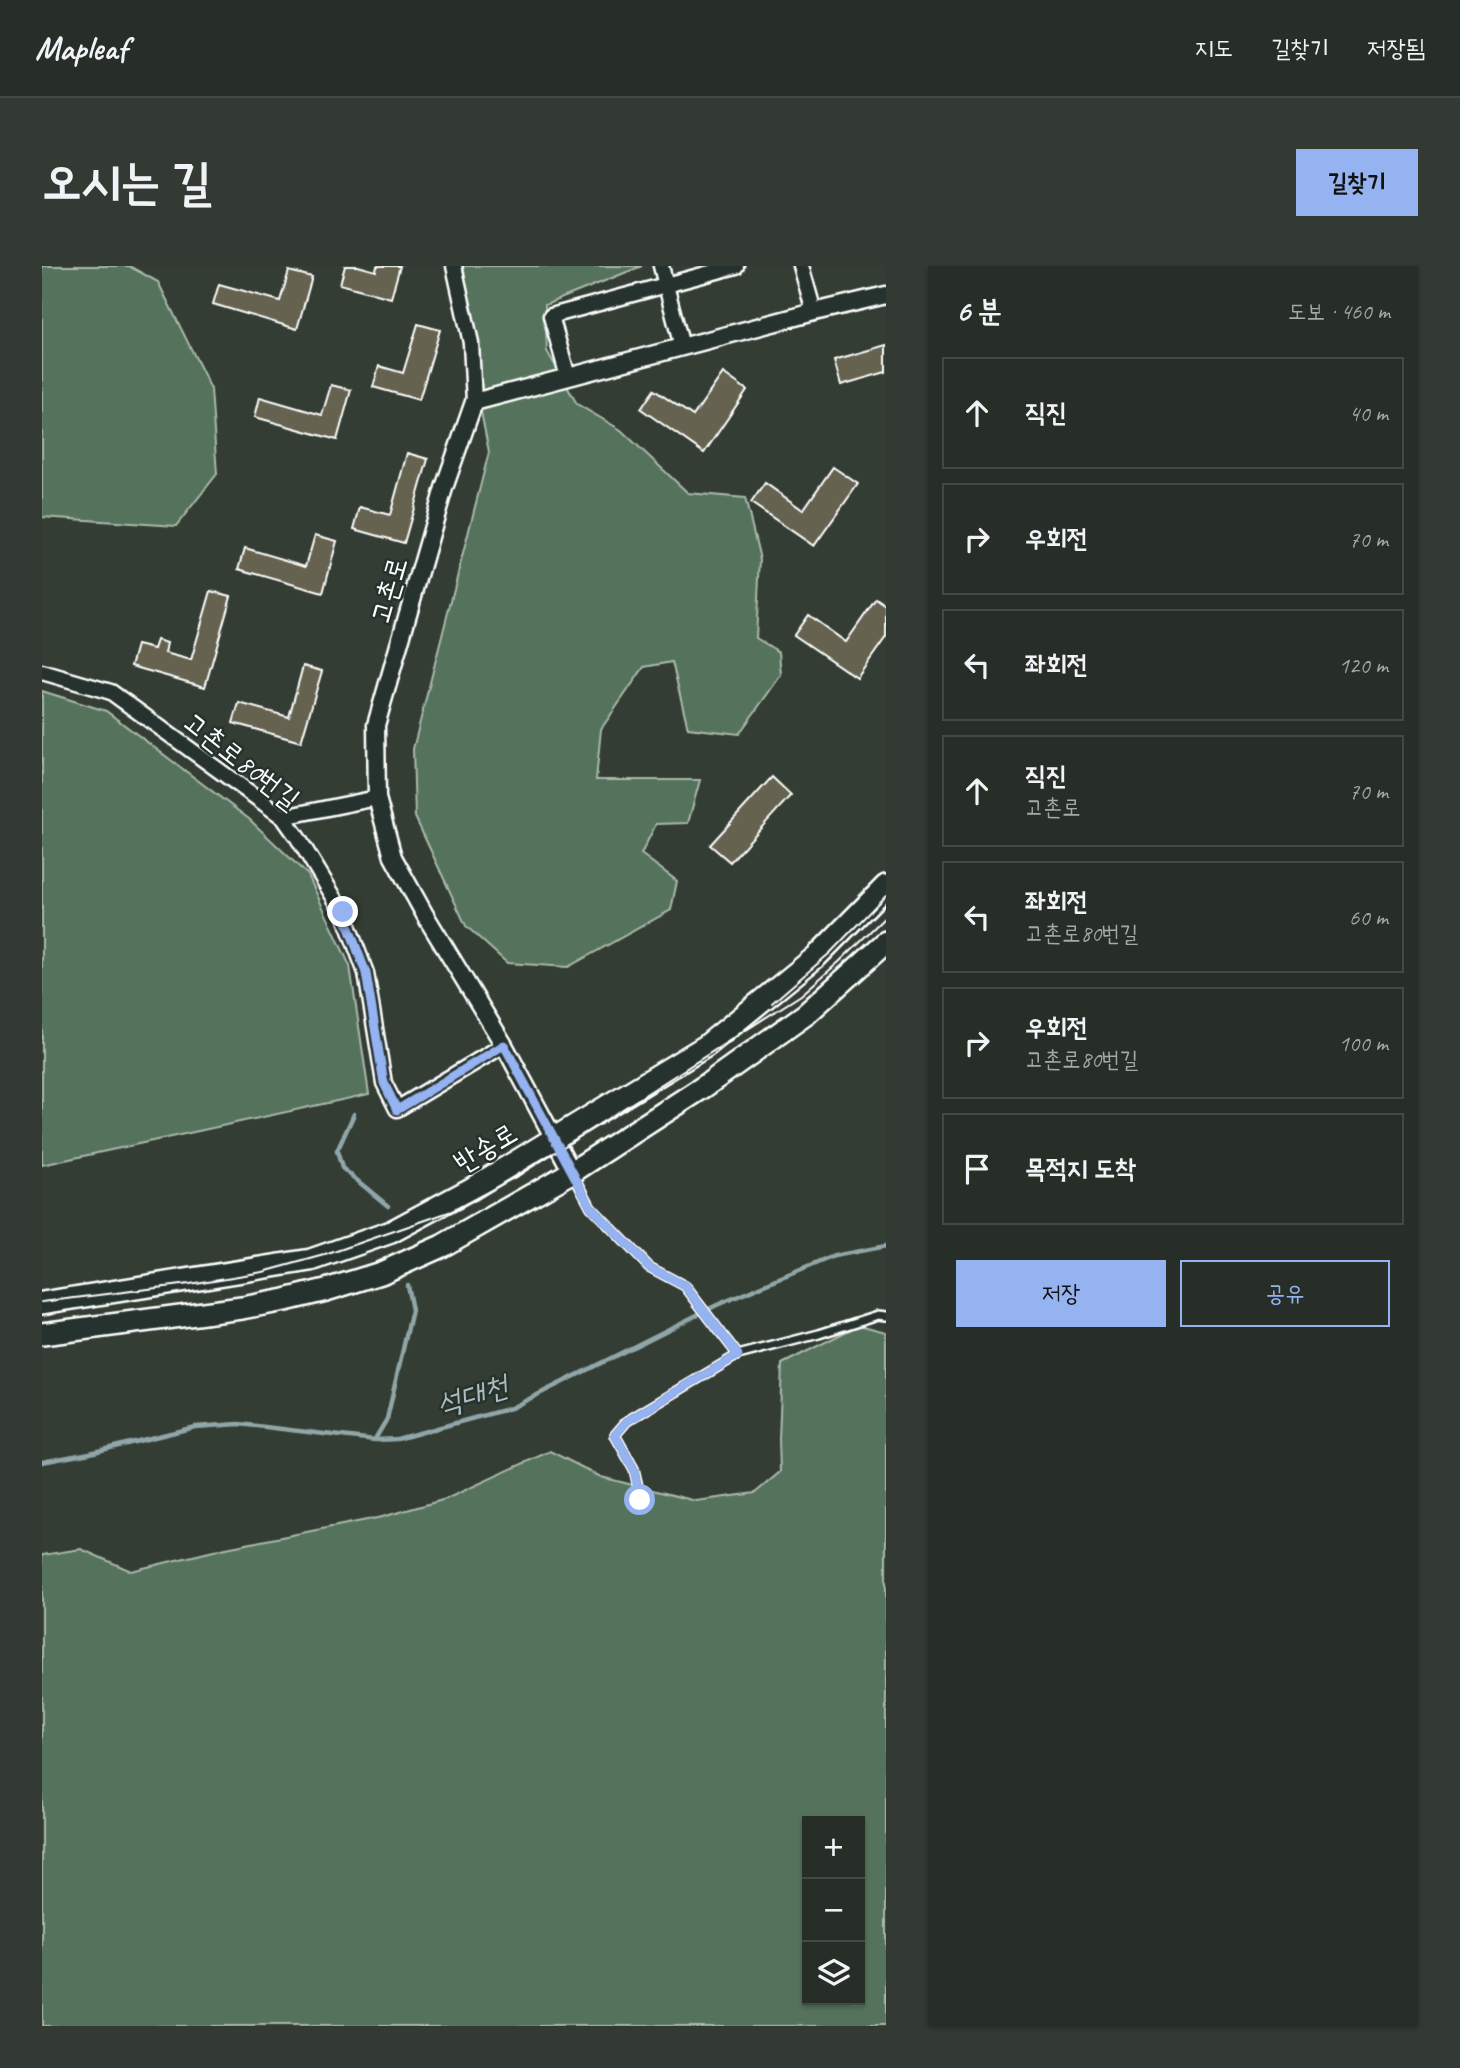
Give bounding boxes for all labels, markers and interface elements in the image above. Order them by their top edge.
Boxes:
text: Mapleaf [35,27,127,69]
text: 지도 [1195,33,1233,63]
text: 길찾기 [1271,33,1329,63]
text: 저장됨 [1367,33,1425,63]
button: 길찾기 [1296,149,1418,216]
text: 오시는 길 [42,151,212,213]
text: 6 분 [956,292,1002,330]
text: 도보 · 460 m [1288,297,1390,326]
icon: ahead [958,394,996,432]
text: 직진 [1025,396,1067,429]
text: 40 m [1349,399,1388,428]
icon: right [958,520,996,558]
text: 우회전 [1025,522,1088,555]
text: 70 m [1349,525,1388,554]
street label: 고촌로 [362,553,415,627]
icon: left [958,646,996,684]
text: 좌회전 [1025,648,1088,681]
text: 120 m [1339,651,1388,680]
street label: 고촌로80번길 [177,704,307,817]
text: 직진 [1025,759,1067,792]
icon: ahead [958,772,996,810]
text: 70 m [1349,777,1388,806]
text: 고촌로 [1025,793,1081,822]
text: 좌회전 [1025,885,1088,918]
route end [327,896,358,927]
icon: left [958,898,996,936]
text: 60 m [1349,903,1388,932]
text: 고촌로80번길 [1025,919,1138,948]
text: 우회전 [1025,1011,1088,1044]
icon: right [958,1024,996,1062]
text: 100 m [1339,1029,1388,1058]
text: 고촌로80번길 [1025,1045,1138,1074]
street label: 반송로 [447,1115,523,1180]
icon: arrive [958,1150,996,1188]
text: 목적지 도착 [1025,1152,1136,1185]
button: 저장 [956,1260,1166,1327]
button: 공유 [1180,1260,1390,1327]
water label: 석대천 [432,1365,515,1424]
route start [624,1484,655,1515]
map controls [802,1816,865,2005]
button: + [802,1816,865,1879]
button: − [802,1879,865,1942]
button: layers [802,1942,865,2005]

